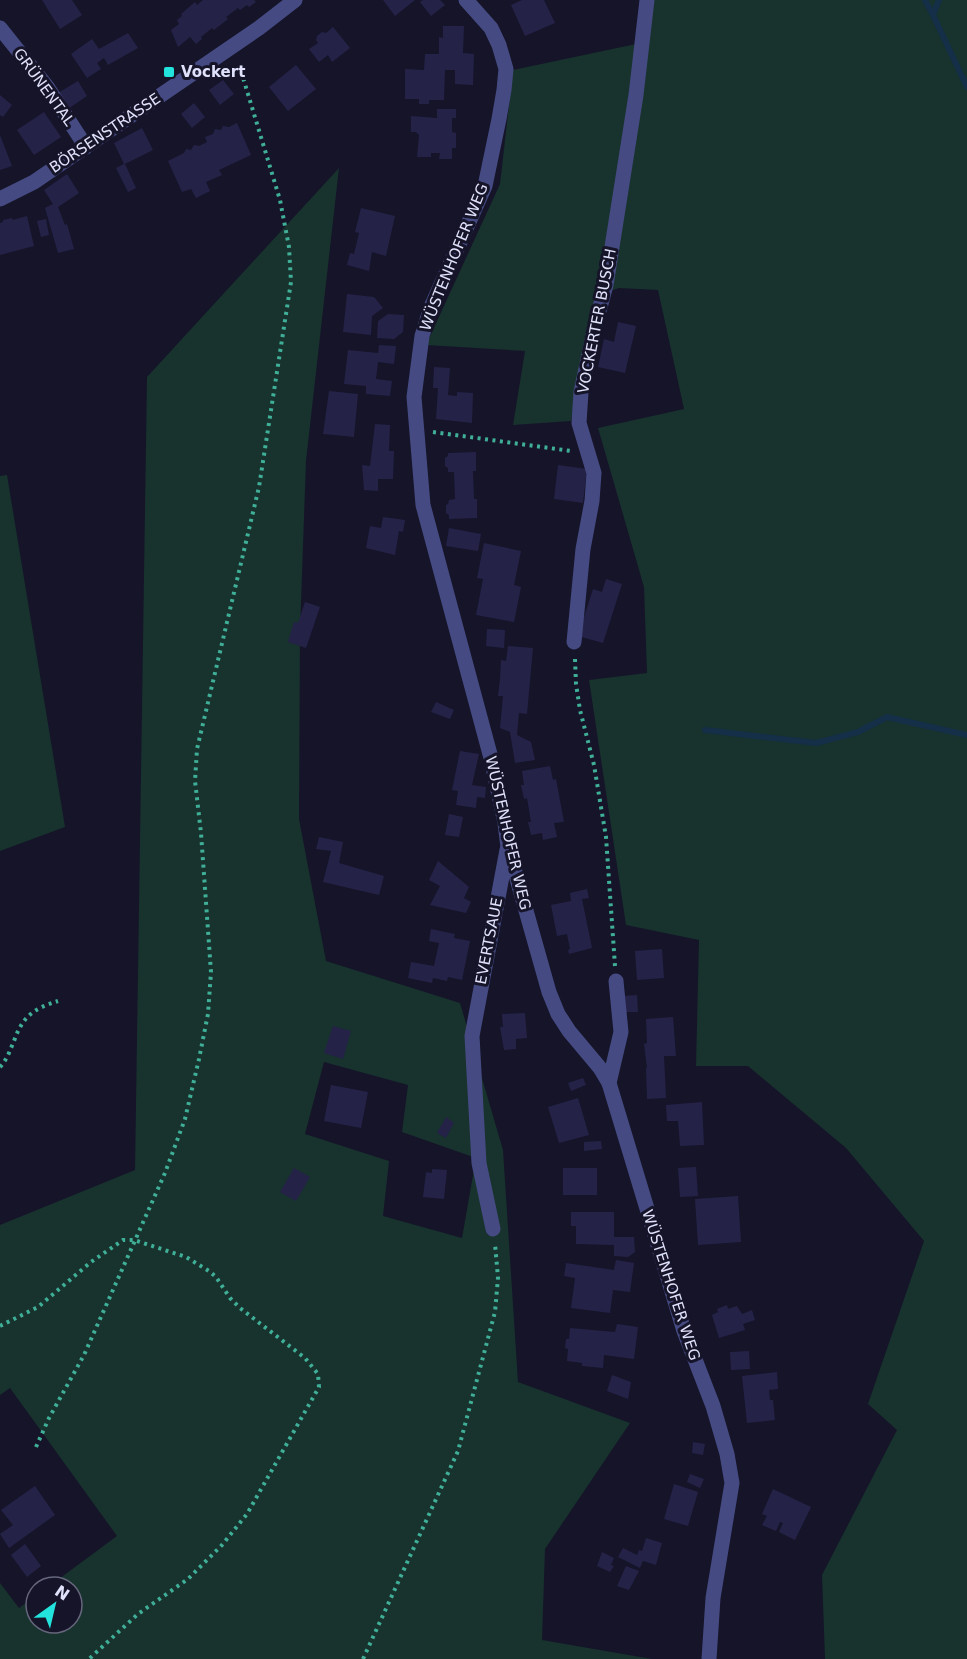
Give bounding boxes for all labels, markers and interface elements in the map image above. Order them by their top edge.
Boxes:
street label: GRÜNENTAL [10,44,79,130]
place label: Vockert [181,63,245,81]
marker: Vockert [162,65,176,79]
street label: BÖRSENSTRASSE [46,88,164,177]
street label: WÜSTENHOFER WEG [415,180,492,333]
street label: VOCKERTER BUSCH [574,247,620,395]
street label: WÜSTENHOFER WEG [482,754,535,912]
street label: EVERTSAUE [472,896,506,986]
street label: WÜSTENHOFER WEG [638,1207,705,1363]
north arrow [24,1575,84,1635]
text: N [51,1581,73,1605]

